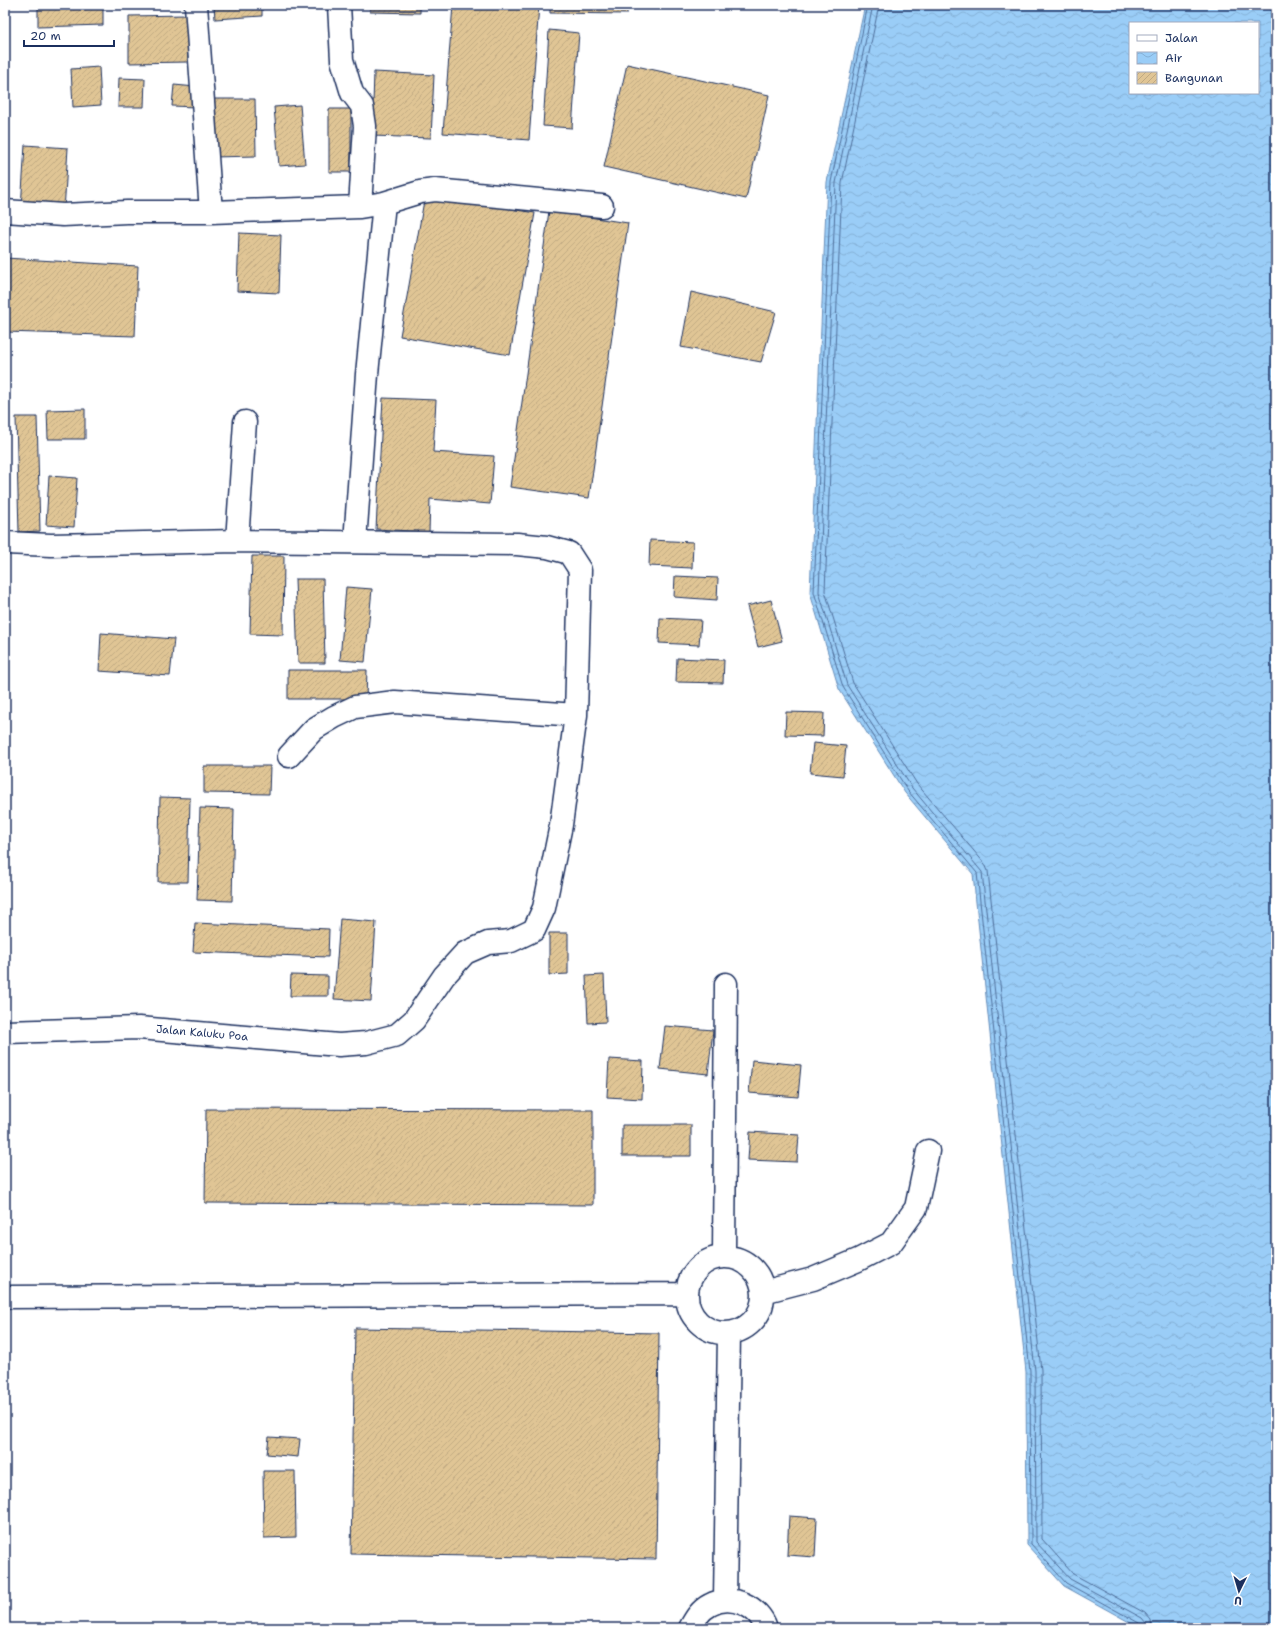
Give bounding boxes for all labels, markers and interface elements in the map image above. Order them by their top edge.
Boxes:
scale bar [24,22,114,48]
legend [1129,22,1259,94]
text: 20 m [30,28,61,44]
text: Jalan [1165,30,1198,46]
text: Air [1165,50,1183,66]
text: Bangunan [1165,70,1223,86]
street label: Jalan Kaluku Poa [155,1021,249,1045]
north arrow [1219,1571,1259,1611]
text: U [1234,1593,1243,1608]

